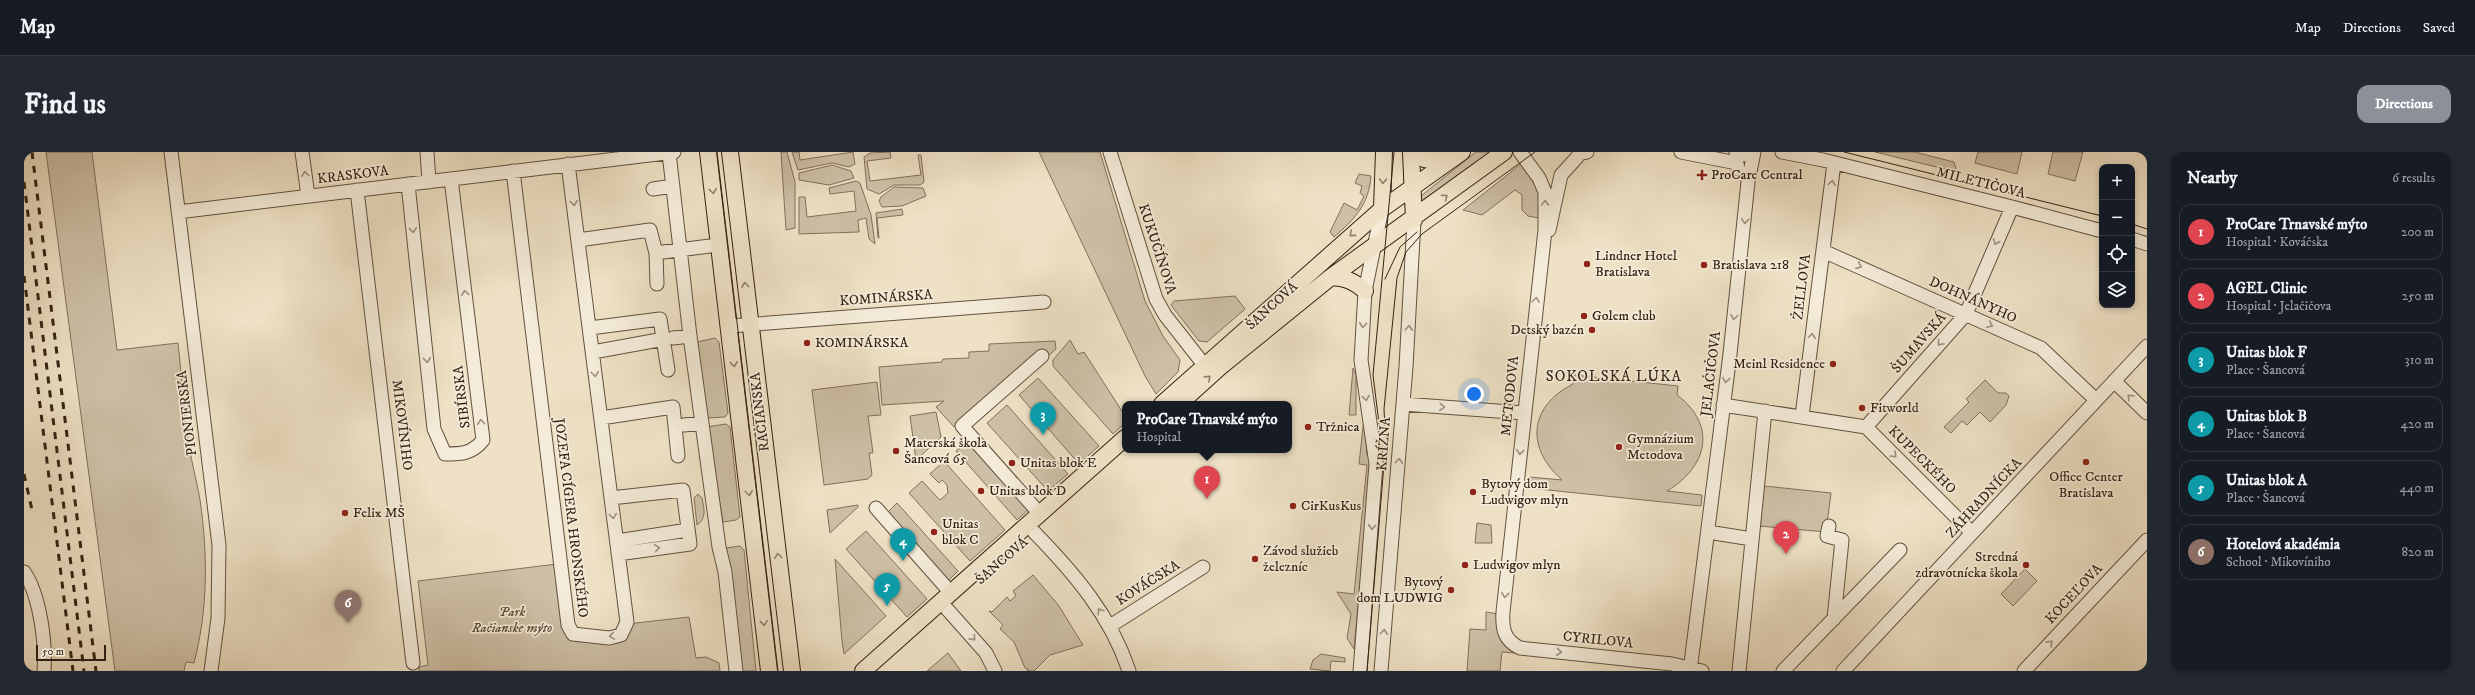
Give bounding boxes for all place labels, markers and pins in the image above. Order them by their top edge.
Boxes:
place label: ProCare Central [1711,166,1803,184]
marker: ProCare Central [1696,169,1708,181]
place label: Lindner Hotel Bratislava [1595,247,1678,281]
place label: Bratislava 218 [1712,256,1789,274]
marker: Lindner Hotel Bratislava [1582,259,1592,269]
marker: Bratislava 218 [1699,260,1709,270]
place label: Golem club [1592,307,1656,325]
marker: Golem club [1579,311,1589,321]
place label: Detský bazén [1510,321,1585,339]
marker: Detský bazén [1587,325,1597,335]
place label: KOMINÁRSKA [815,334,909,352]
marker: KOMINÁRSKA [802,338,812,348]
place label: Meinl Residence [1733,355,1825,373]
marker: Meinl Residence [1828,359,1838,369]
place label: Fitworld [1870,399,1919,417]
pin: 3 [1030,402,1056,435]
marker: Fitworld [1857,403,1867,413]
place label: Tržnica [1316,418,1359,436]
marker: Tržnica [1303,422,1313,432]
place label: Gymnázium Metodova [1627,430,1695,464]
place label: Materská škola Šancová 65 [904,434,987,468]
marker: Gymnázium Metodova [1614,442,1624,452]
marker: Materská škola Šancová 65 [891,446,901,456]
place label: Unitas blok E [1020,454,1097,472]
marker: Office Center Bratislava [2081,457,2091,467]
marker: Unitas blok E [1007,458,1017,468]
pin: 1 [1194,466,1220,499]
place label: Office Center Bratislava [2049,468,2124,502]
place label: Bytový dom Ludwigov mlyn [1481,475,1569,509]
place label: Unitas blok D [989,482,1066,500]
marker: Unitas blok D [976,486,986,496]
marker: Bytový dom Ludwigov mlyn [1468,487,1478,497]
place label: CirKusKus [1301,497,1361,515]
marker: CirKusKus [1288,501,1298,511]
place label: Felix MŠ [353,504,405,522]
marker: Felix MŠ [340,508,350,518]
place label: Unitas blok C [942,515,979,549]
pin: 2 [1773,521,1799,554]
marker: Unitas blok C [929,527,939,537]
pin: 4 [890,528,916,561]
place label: Závod služieb železníc [1263,542,1339,576]
place label: Stredná zdravotnícka škola [1915,548,2018,582]
marker: Závod služieb železníc [1250,554,1260,564]
place label: Ludwigov mlyn [1473,556,1561,574]
marker: Ludwigov mlyn [1460,560,1470,570]
marker: Stredná zdravotnícka škola [2021,560,2031,570]
pin: 5 [874,573,900,606]
place label: Bytový dom LUDWIG [1356,573,1443,607]
marker: Bytový dom LUDWIG [1446,585,1456,595]
pin: 6 [335,590,361,623]

